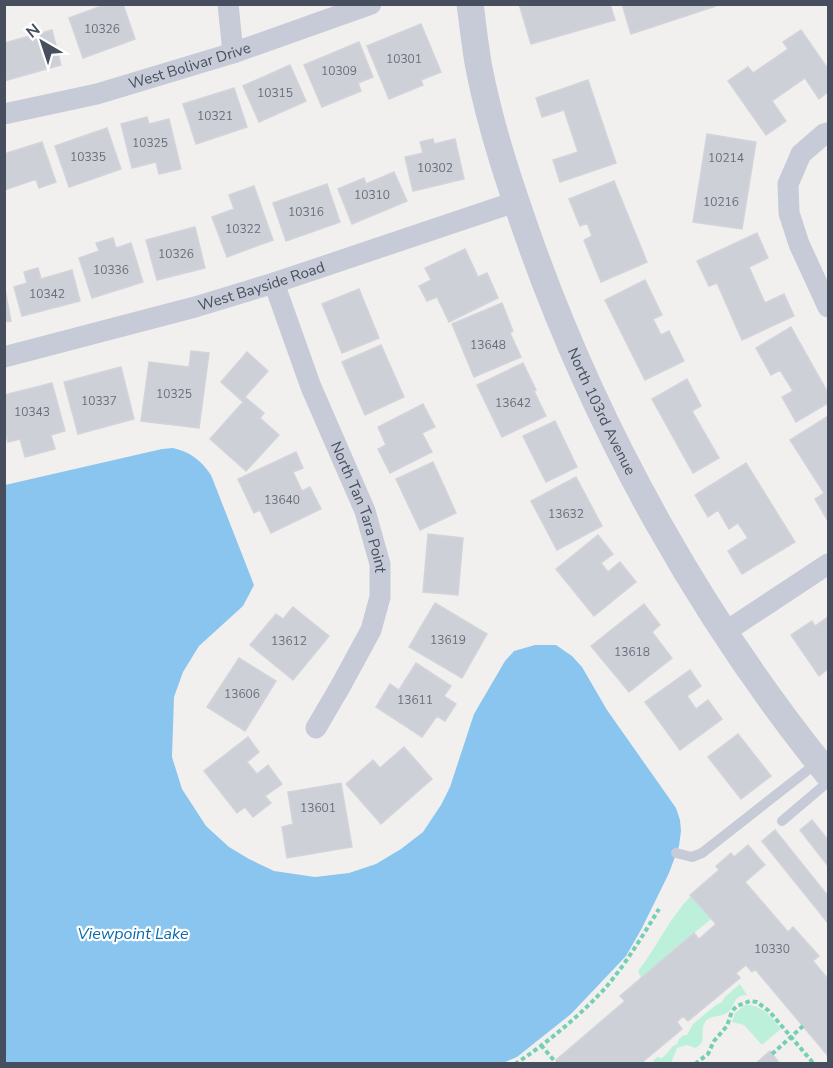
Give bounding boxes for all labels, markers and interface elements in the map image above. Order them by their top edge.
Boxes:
north arrow [12,12,72,72]
text: N [22,19,45,43]
house number: 10326 [84,21,120,37]
street label: West Bolivar Drive [126,37,253,94]
house number: 10301 [386,51,422,67]
house number: 10309 [321,63,357,79]
house number: 10315 [257,85,293,101]
house number: 10321 [197,108,233,124]
house number: 10325 [132,135,168,151]
house number: 10335 [70,149,106,165]
house number: 10214 [708,150,744,166]
house number: 10302 [417,160,453,176]
house number: 10310 [354,187,390,203]
house number: 10216 [703,194,739,210]
house number: 10316 [288,204,324,220]
house number: 10322 [225,221,261,237]
house number: 10326 [158,246,194,262]
street label: West Bayside Road [196,257,327,315]
house number: 10336 [93,262,129,278]
house number: 10342 [29,286,65,302]
house number: 13648 [470,337,506,353]
street label: North 103rd Avenue [563,344,640,479]
house number: 10325 [156,386,192,402]
house number: 10337 [81,393,117,409]
house number: 13642 [495,395,531,411]
house number: 10343 [14,404,50,420]
street label: North Tan Tara Point [326,438,391,573]
house number: 13640 [264,492,300,508]
house number: 13632 [548,506,584,522]
house number: 13619 [430,632,466,648]
house number: 13612 [271,633,307,649]
house number: 13618 [614,644,650,660]
house number: 13606 [224,686,260,702]
house number: 13611 [397,692,433,708]
house number: 13601 [300,800,336,816]
water label: Viewpoint Lake [78,923,189,945]
house number: 10330 [754,941,790,957]

